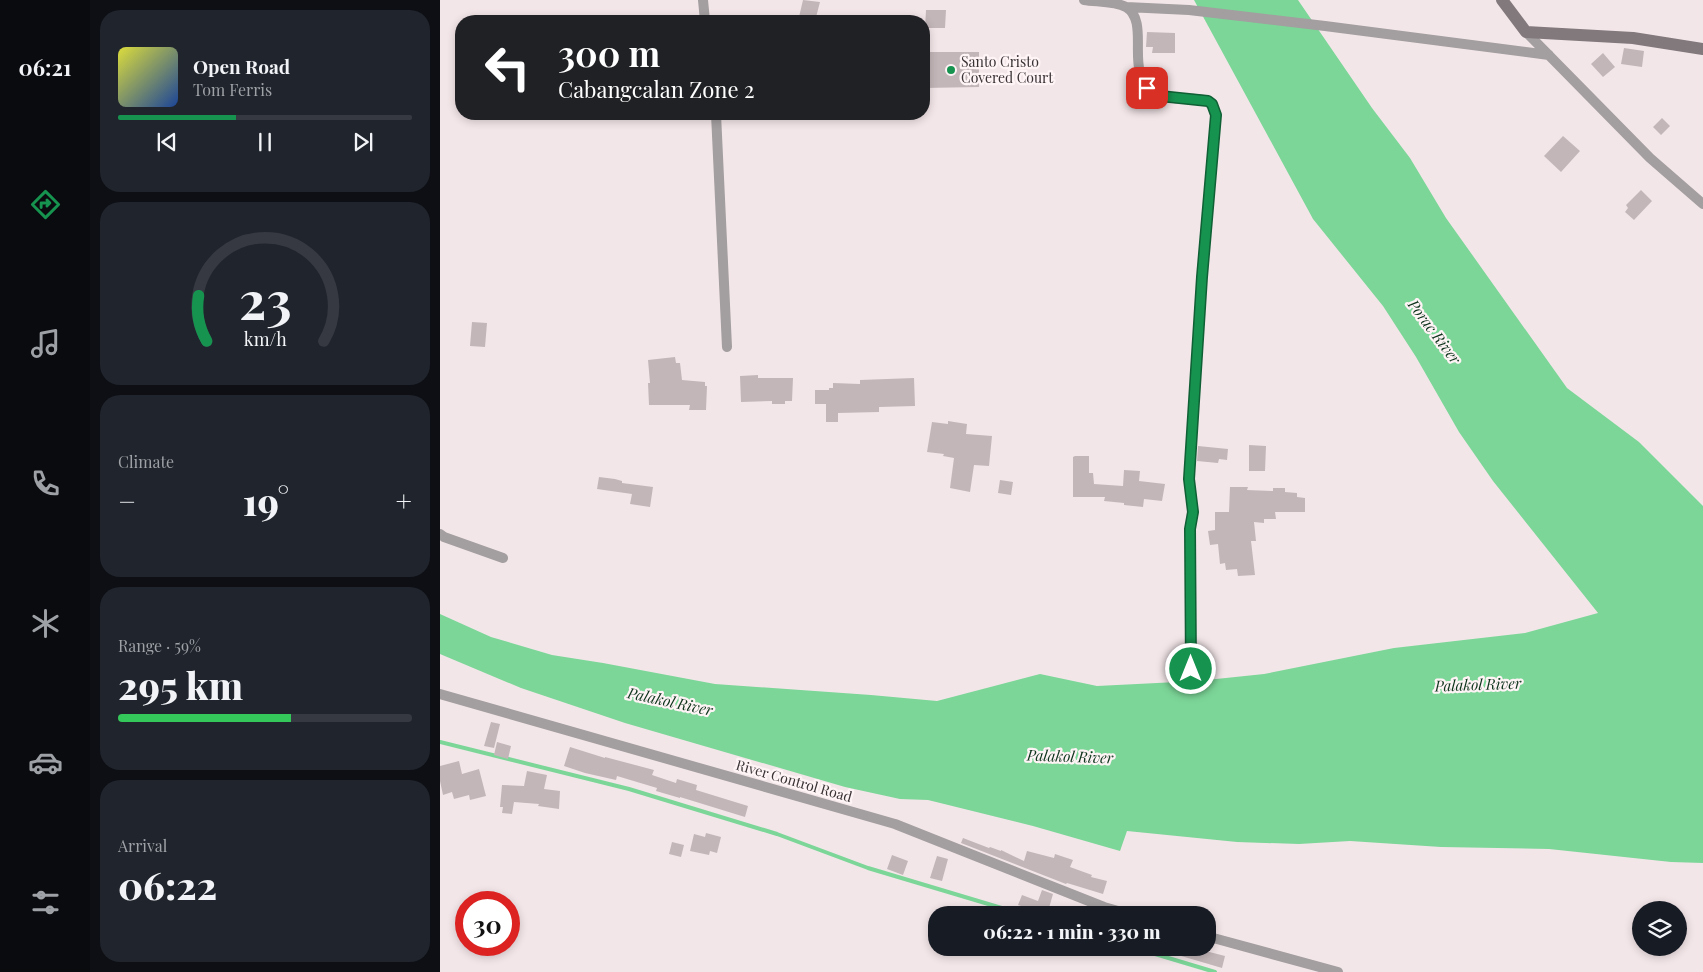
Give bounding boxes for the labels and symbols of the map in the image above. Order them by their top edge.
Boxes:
place label: Santo Cristo Covered Court [961,52,1054,87]
marker: Santo Cristo Covered Court [945,64,957,76]
pin [1126,67,1168,109]
water label: Porac River [1403,294,1466,368]
position arrow [1164,642,1216,694]
water label: Palakol River [1434,672,1522,696]
water label: Palakol River [625,682,715,720]
water label: Palakol River [1026,744,1114,768]
street label: River Control Road [734,755,854,806]
speed limit sign: 30 [455,891,520,956]

